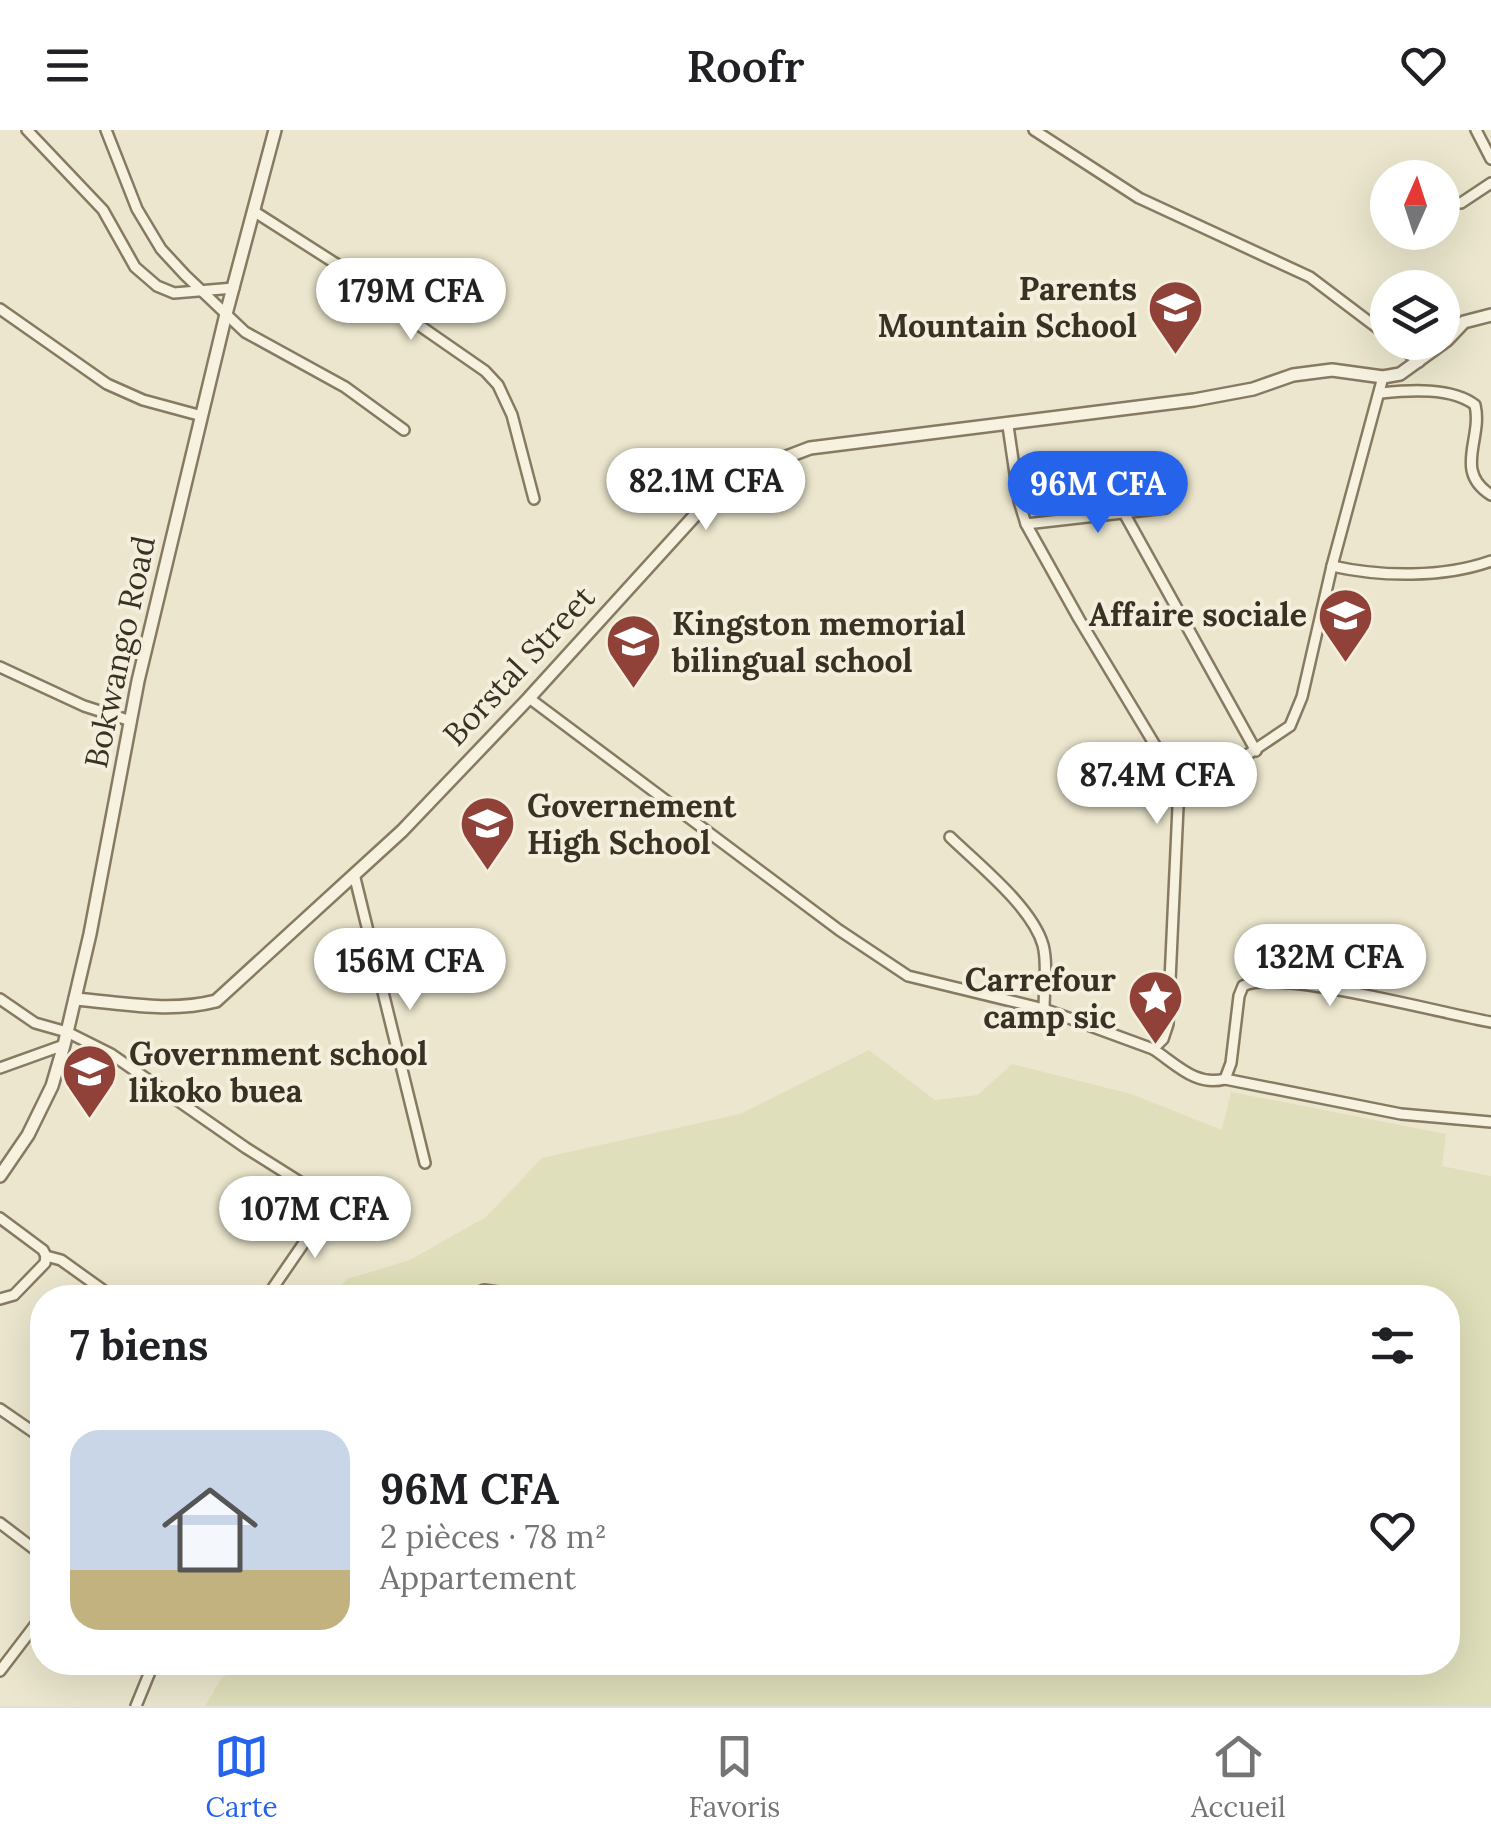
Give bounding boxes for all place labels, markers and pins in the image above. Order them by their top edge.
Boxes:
pin: 179M CFA [308,258,514,343]
place label: Parents Mountain School [878,268,1137,346]
school or university icon: Parents Mountain School [1146,277,1206,356]
pin: 82.1M CFA [592,448,820,533]
pin: 96M CFA [1006,451,1190,536]
school or university icon: Affaire sociale [1316,585,1376,664]
place label: Affaire sociale [1089,594,1307,635]
place label: Kingston memorial bilingual school [671,603,966,681]
school or university icon: Kingston memorial bilingual school [603,612,663,691]
pin: 87.4M CFA [1043,742,1271,827]
place label: Governement High School [527,785,737,863]
school or university icon: Governement High School [458,794,518,873]
pin: 132M CFA [1227,924,1433,1009]
pin: 156M CFA [307,928,513,1013]
place label: Carrefour camp sic [965,959,1117,1037]
place icon: Carrefour camp sic [1125,968,1185,1047]
place label: Government school likoko buea [129,1033,427,1111]
school or university icon: Government school likoko buea [60,1042,120,1121]
pin: 107M CFA [212,1176,418,1261]

